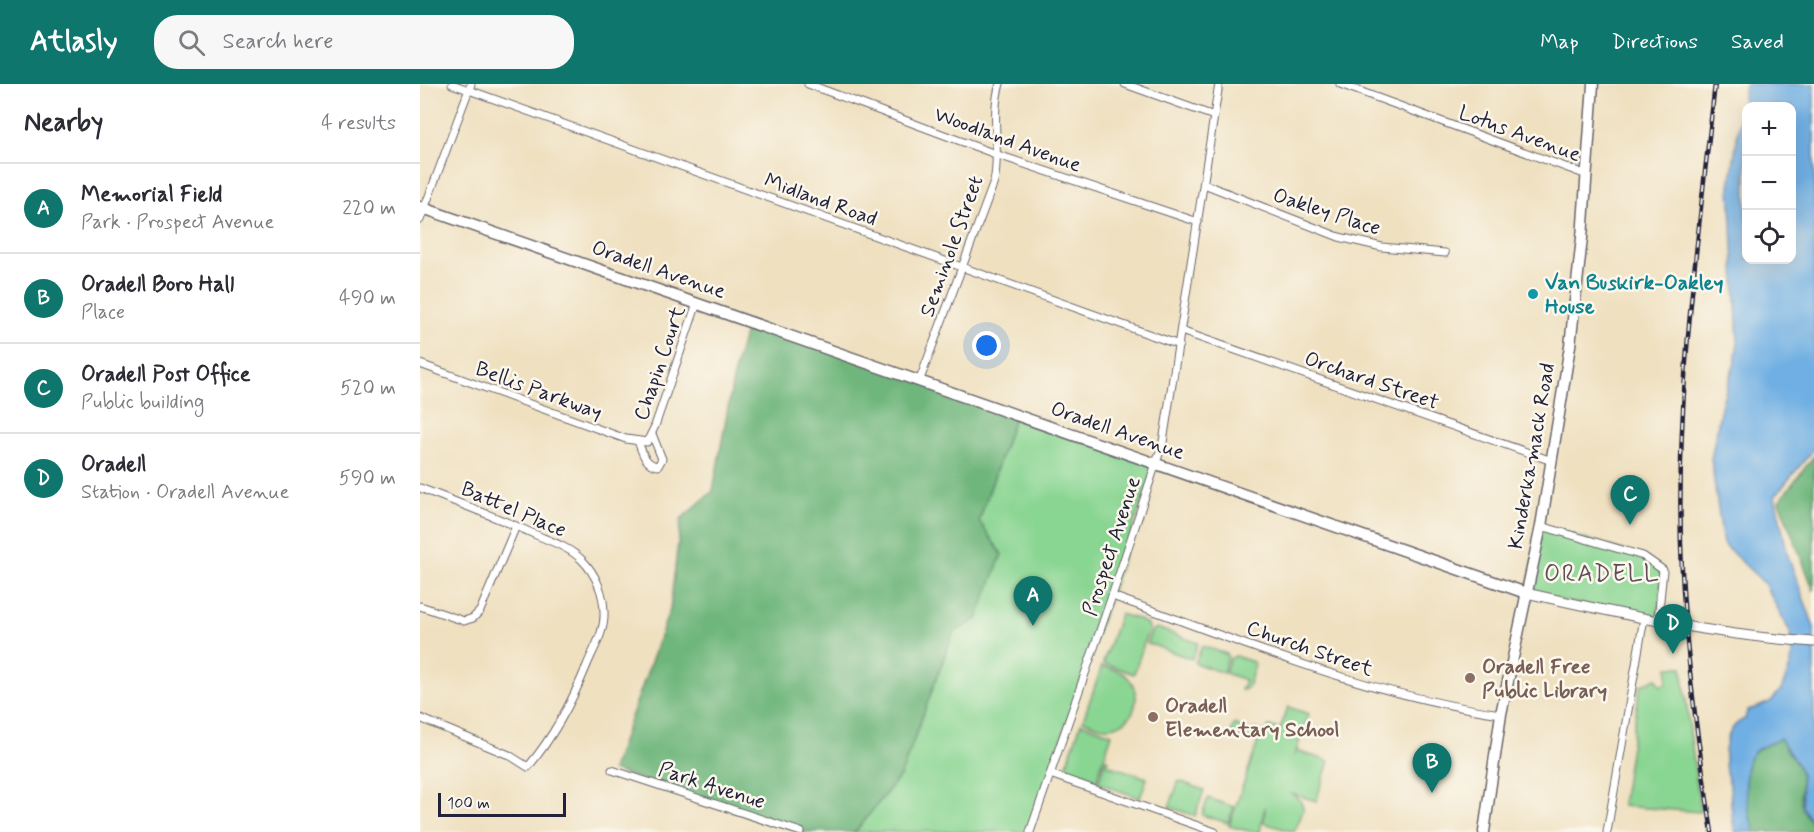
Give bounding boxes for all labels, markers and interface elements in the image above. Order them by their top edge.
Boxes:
search box [154,15,574,69]
text: Atlasly [30,24,118,61]
icon: search [175,26,208,59]
text: Search here [223,28,333,56]
text: Map [1540,28,1579,56]
text: Directions [1612,28,1698,56]
text: Saved [1731,28,1784,56]
street label: Lotus Avenue [1455,99,1584,169]
street label: Woodland Avenue [930,100,1085,180]
map controls [1742,102,1796,264]
button: + [1742,102,1796,156]
text: Nearby [24,106,103,140]
text: 4 results [321,110,396,137]
button: − [1742,156,1796,210]
street label: Midland Road [760,167,881,233]
street label: Seminole Street [913,172,991,321]
text: Memorial Field [81,181,222,209]
street label: Oakley Place [1269,181,1384,243]
text: A [37,195,50,222]
text: 220 m [342,195,396,222]
text: Park · Prospect Avenue [81,209,274,236]
button: locate [1742,210,1796,264]
street label: Oradell Avenue [588,234,729,306]
place label: Van Buskirk-Oakley House [1545,269,1724,321]
text: Oradell Boro Hall [81,271,234,299]
text: B [37,285,50,312]
text: 490 m [339,285,396,312]
marker: Van Buskirk-Oakley House [1526,287,1540,301]
text: Place [81,299,125,326]
street label: Chapin Court [627,302,693,424]
your location [972,331,1001,360]
street label: Orchard Street [1301,345,1443,417]
street label: Bellis Parkway [471,355,606,427]
text: Oradell Post Office [81,361,251,389]
street label: Kinderkamack Road [1502,361,1562,551]
text: C [36,375,51,402]
text: 520 m [340,375,396,402]
text: Public building [81,389,204,416]
street label: Oradell Avenue [1047,395,1188,467]
text: Oradell [81,451,147,479]
text: D [37,465,50,492]
text: 590 m [339,465,396,492]
street label: Prospect Avenue [1076,473,1148,620]
street label: Battel Place [457,475,570,545]
pin: C [1610,476,1650,525]
text: Station · Oradell Avenue [81,479,289,506]
district label: ORADELL [1544,559,1660,590]
pin: A [1014,576,1052,626]
pin: D [1654,604,1692,654]
street label: Church Street [1243,614,1377,684]
place label: Oradell Free Public Library [1482,653,1607,705]
marker: Oradell Free Public Library [1463,671,1477,685]
place label: Oradell Elementary School [1165,692,1340,744]
marker: Oradell Elementary School [1146,710,1160,724]
pin: B [1412,744,1452,793]
street label: Park Avenue [655,756,769,816]
scale bar [438,790,566,818]
text: 100 m [447,793,490,814]

